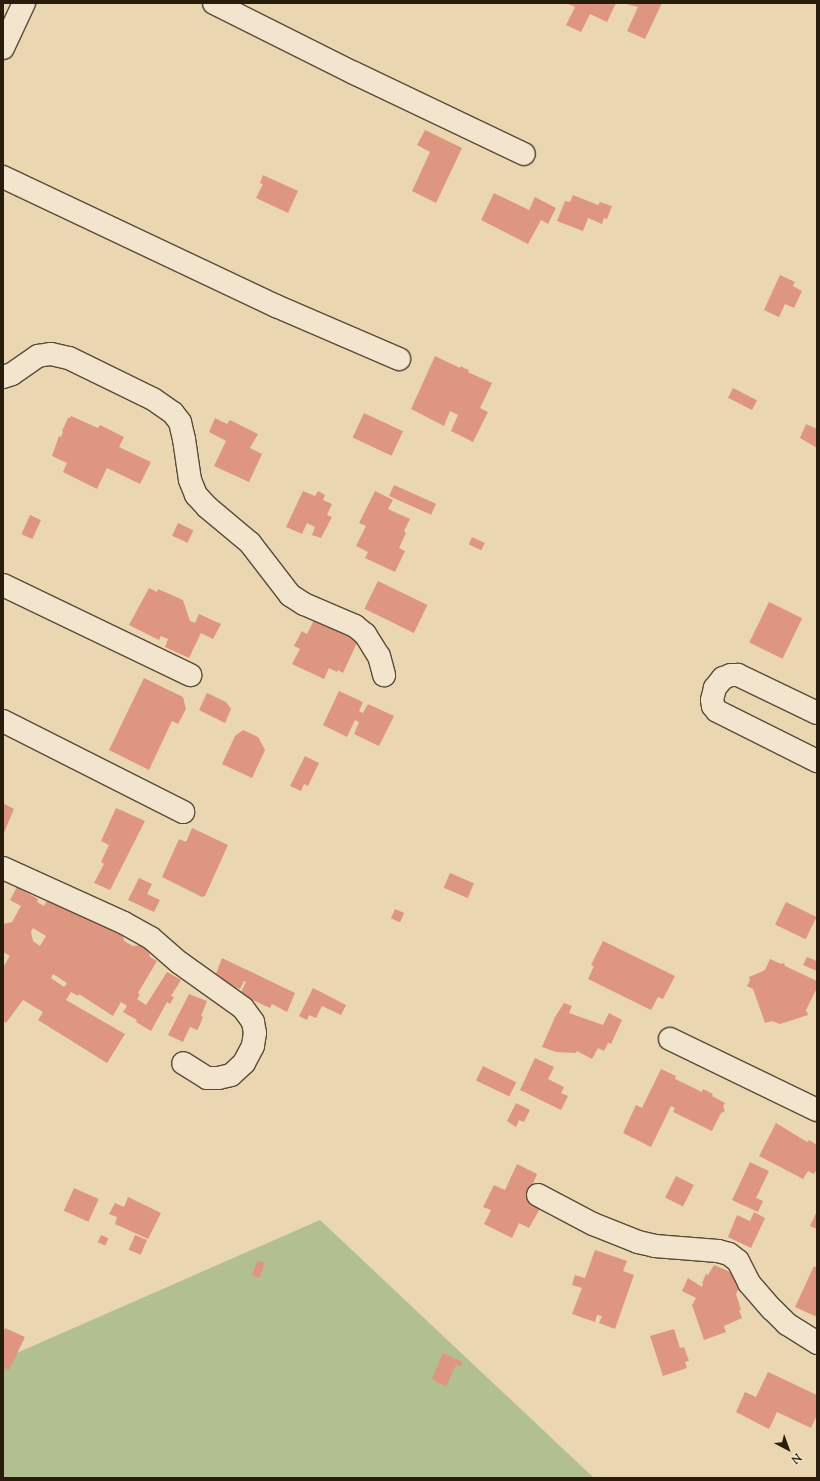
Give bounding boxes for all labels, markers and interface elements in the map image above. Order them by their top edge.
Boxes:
north arrow [768,1429,808,1469]
text: N [787,1449,804,1467]

